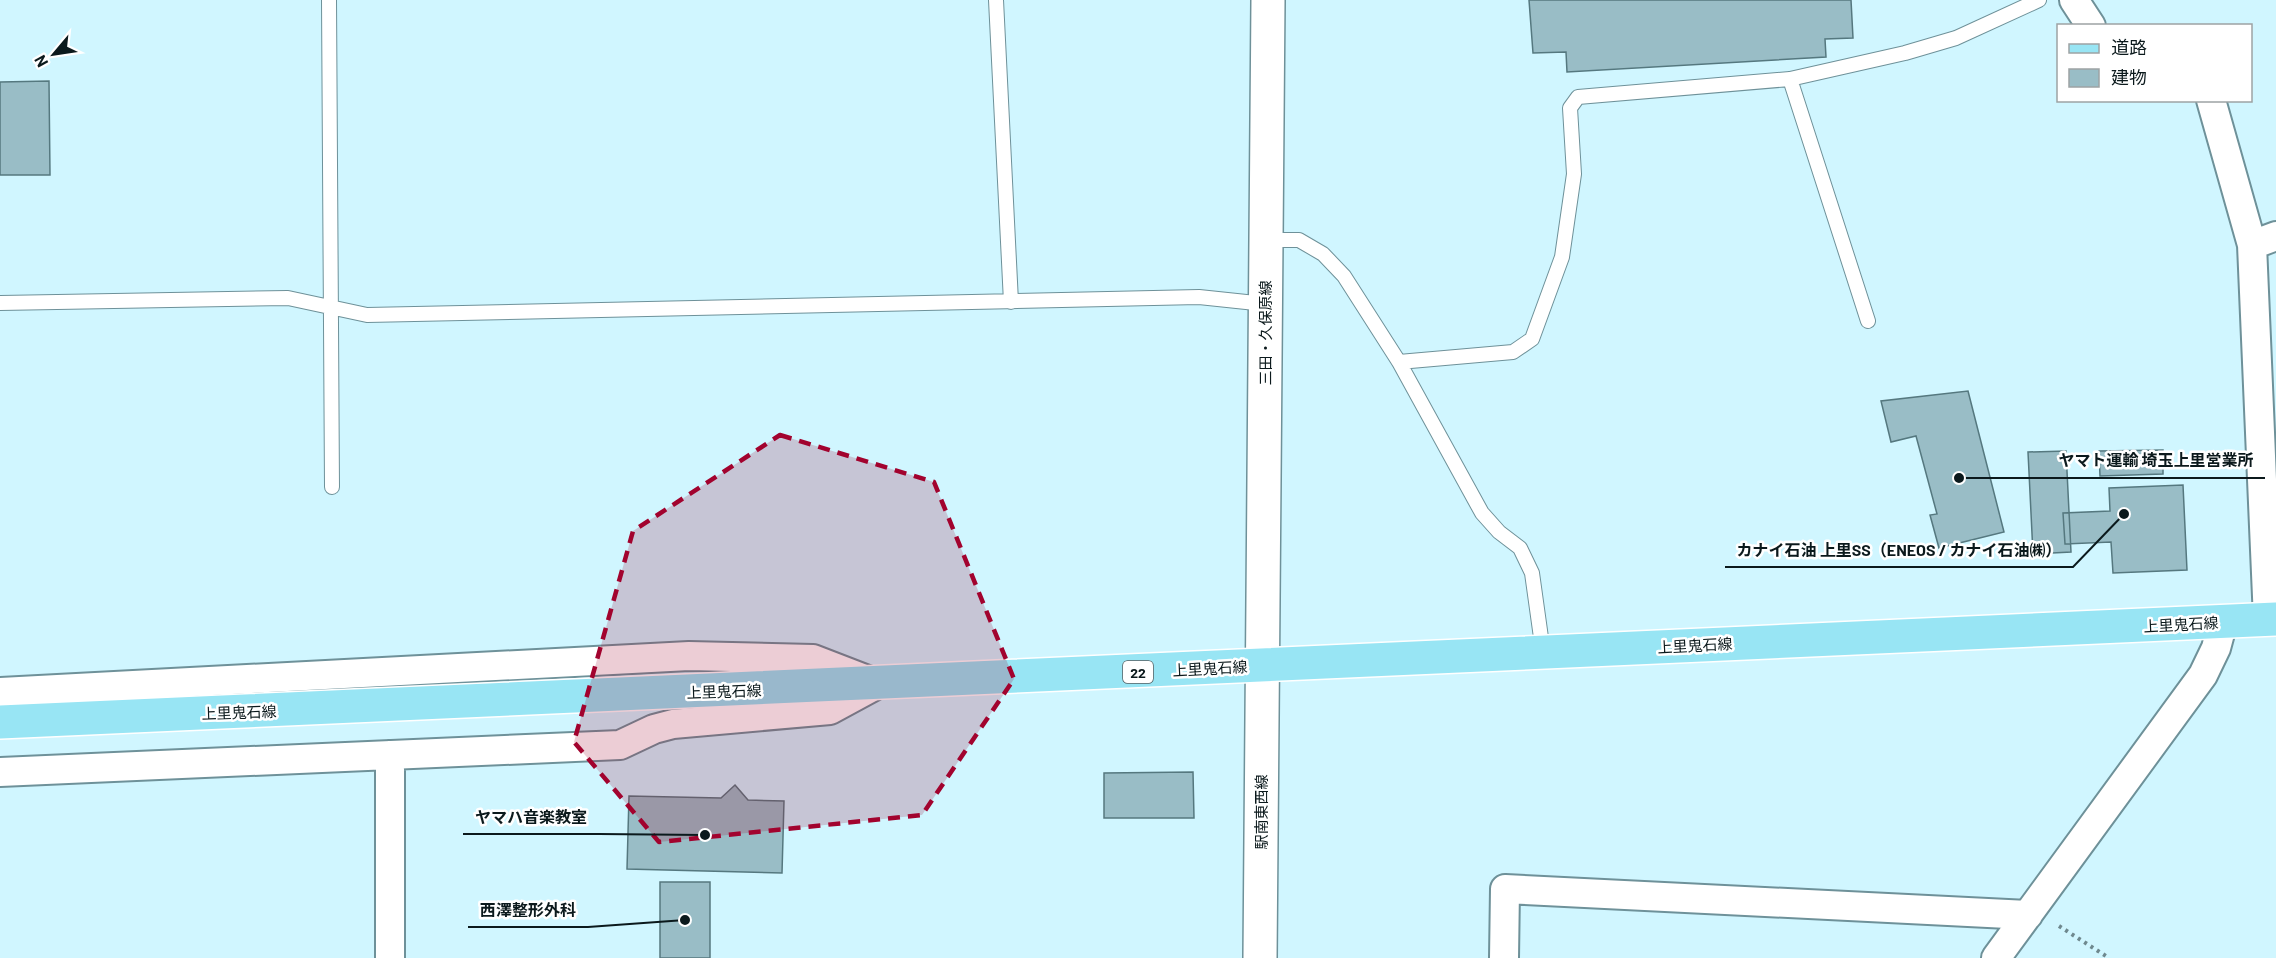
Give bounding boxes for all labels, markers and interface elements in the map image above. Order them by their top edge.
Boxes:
north arrow [24,24,84,84]
legend [2057,24,2252,102]
text: 道路 [2111,36,2147,58]
text: N [30,52,51,71]
text: 建物 [2111,66,2147,88]
street label: 三田・久保原線 [1256,280,1274,386]
callout: ヤマト運輸 埼玉上里営業所 [2046,444,2265,478]
text: ヤマト運輸 埼玉上里営業所 [2058,450,2254,469]
callout: カナイ石油 上里SS（ENEOS / カナイ石油㈱） [1725,533,2073,567]
text: カナイ石油 上里SS（ENEOS / カナイ石油㈱） [1737,540,2061,559]
street label: 上里鬼石線 [2143,613,2219,635]
street label: 上里鬼石線 [1657,634,1733,656]
street label: 上里鬼石線 [1172,657,1248,679]
road number: 22 [1123,661,1153,683]
street label: 上里鬼石線 [686,681,762,701]
street label: 上里鬼石線 [201,702,277,722]
street label: 駅南東西線 [1252,774,1270,850]
callout: ヤマハ音楽教室 [463,800,599,834]
text: ヤマハ音楽教室 [475,807,587,826]
callout: 西澤整形外科 [468,893,588,927]
text: 西澤整形外科 [480,900,576,919]

